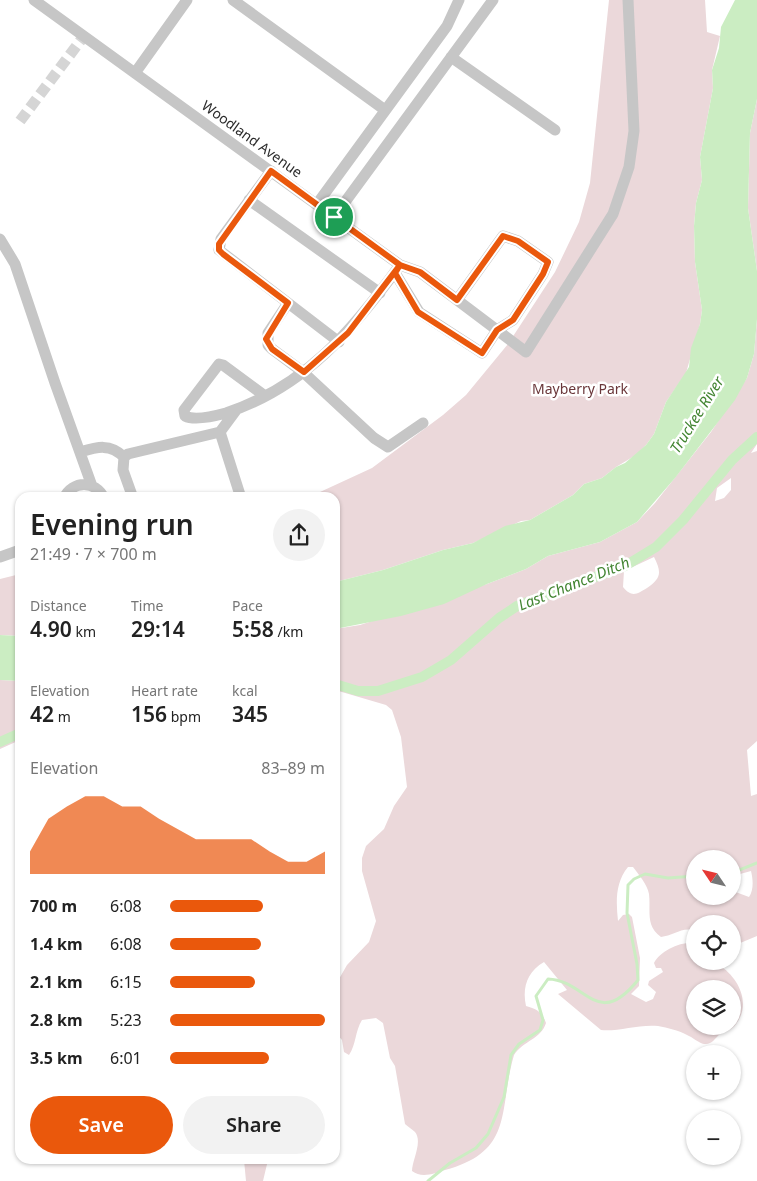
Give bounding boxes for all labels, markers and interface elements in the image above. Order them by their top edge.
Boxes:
street label: Woodland Avenue [198,96,306,182]
pin [313,196,355,238]
icon: arrive [320,203,348,231]
water label: Truckee River [665,371,728,457]
park label: Mayberry Park [532,379,629,398]
text: Evening run [30,505,194,543]
button: share [273,509,325,561]
text: 21:49 · 7 × 700 m [30,543,157,565]
water label: Last Chance Ditch [515,552,632,614]
text: Distance [30,596,87,615]
text: Time [131,596,163,615]
text: Pace [232,596,263,615]
text: 4.90 [30,615,72,643]
text: 29:14 [131,615,185,643]
text: 5:58 [232,615,274,643]
text: km [72,622,96,641]
text: /km [274,622,303,641]
text: Elevation [30,681,90,700]
text: Heart rate [131,681,198,700]
text: kcal [232,681,258,700]
text: 42 [30,700,54,728]
text: 156 [131,700,167,728]
text: 345 [232,700,268,728]
text: m [54,707,71,726]
text: bpm [167,707,201,726]
text: Elevation [30,757,98,779]
text: 83–89 m [261,757,325,779]
north arrow [686,850,741,905]
map controls [686,850,741,1165]
text: 700 m [30,895,77,917]
text: 6:08 [110,895,142,917]
button: locate [686,915,741,970]
text: 1.4 km [30,933,82,955]
text: 6:08 [110,933,142,955]
text: 2.1 km [30,971,82,993]
text: 6:15 [110,971,142,993]
button: layers [686,980,741,1035]
text: 2.8 km [30,1009,82,1031]
text: 5:23 [110,1009,142,1031]
button: + [686,1045,741,1100]
text: 3.5 km [30,1047,82,1069]
text: 6:01 [110,1047,142,1069]
button: Save [30,1096,173,1154]
button: Share [183,1096,325,1154]
button: − [686,1110,741,1165]

